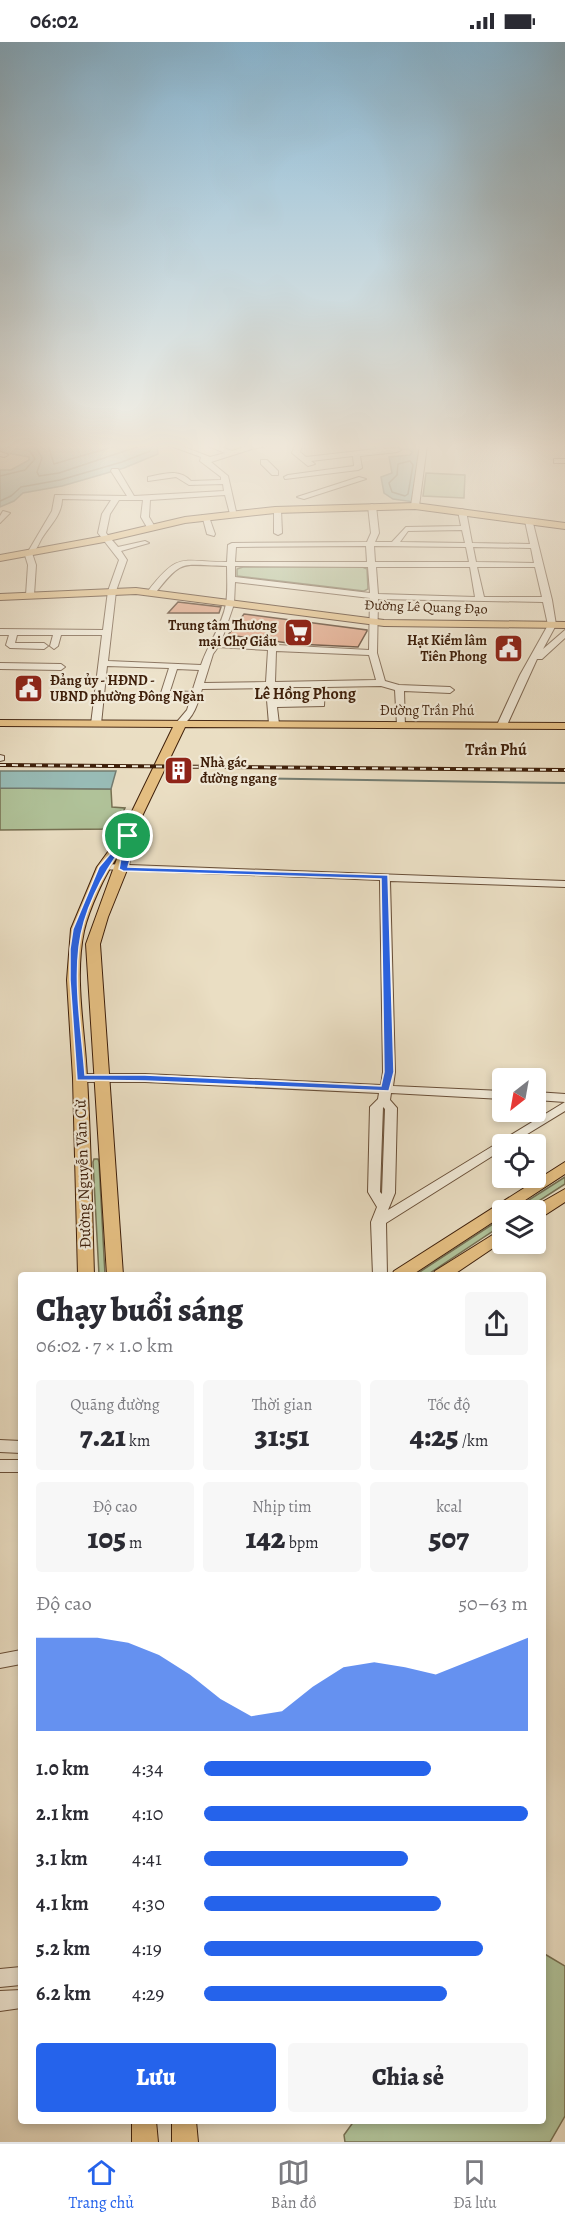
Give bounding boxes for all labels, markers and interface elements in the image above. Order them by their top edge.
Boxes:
text: 06:02 [30,6,78,36]
street label: Đường Lê Quang Đạo [364,595,488,619]
place label: Trung tâm Thương mại Chợ Giầu [168,616,278,651]
supermarket icon: Trung tâm Thương mại Chợ Giầu [282,617,314,649]
place label: Hạt Kiểm lâm Tiên Phong [407,631,488,666]
public building icon: Hạt Kiểm lâm Tiên Phong [492,632,524,664]
place label: Đảng ủy - HĐND - UBND phường Đông Ngàn [50,671,204,706]
public building icon: Đảng ủy - HĐND - UBND phường Đông Ngàn [13,672,45,704]
district label: Lê Hồng Phong [254,683,357,705]
street label: Đường Trần Phú [380,701,475,720]
district label: Trần Phú [465,739,527,761]
place label: Nhà gác đường ngang [200,753,278,788]
building icon: Nhà gác đường ngang [163,754,195,786]
pin [102,810,153,861]
icon: arrive [111,819,144,852]
north arrow [492,1068,546,1122]
map controls [492,1068,546,1254]
street label: Đường Nguyễn Văn Cừ [69,1099,97,1249]
button: locate [492,1134,546,1188]
button: layers [492,1200,546,1254]
text: Chạy buổi sáng [36,1287,243,1332]
button: share [465,1292,528,1355]
text: 06:02 · 7 × 1.0 km [36,1332,173,1359]
text: Quãng đường [70,1394,160,1416]
text: Thời gian [252,1394,312,1416]
text: Tốc độ [428,1394,470,1416]
text: 7.21 [80,1416,126,1456]
text: 31:51 [255,1416,310,1456]
text: 4:25 [410,1416,459,1456]
text: km [126,1430,150,1452]
text: /km [459,1430,488,1452]
text: Độ cao [93,1496,137,1518]
text: Nhịp tim [252,1496,312,1518]
text: kcal [436,1496,462,1518]
text: 105 [88,1518,126,1558]
text: 142 [245,1518,285,1558]
text: 507 [429,1518,469,1558]
text: m [126,1532,142,1554]
text: bpm [285,1532,319,1554]
text: Độ cao [36,1590,92,1617]
text: 50–63 m [458,1590,528,1617]
text: 1.0 km [36,1755,89,1782]
text: 4:34 [132,1755,163,1782]
text: 2.1 km [36,1800,89,1827]
text: 4:10 [132,1800,163,1827]
text: 3.1 km [36,1845,88,1872]
text: 4:41 [132,1845,162,1872]
text: 4.1 km [36,1890,89,1917]
text: 4:30 [132,1890,165,1917]
text: 5.2 km [36,1935,90,1962]
text: 4:19 [132,1935,162,1962]
text: 6.2 km [36,1980,91,2007]
text: 4:29 [132,1980,164,2007]
button: Lưu [36,2043,276,2112]
button: Chia sẻ [288,2043,528,2112]
tab: Trang chủ [68,2156,134,2214]
tab: Bản đồ [271,2156,316,2214]
tab: Đã lưu [453,2156,497,2214]

